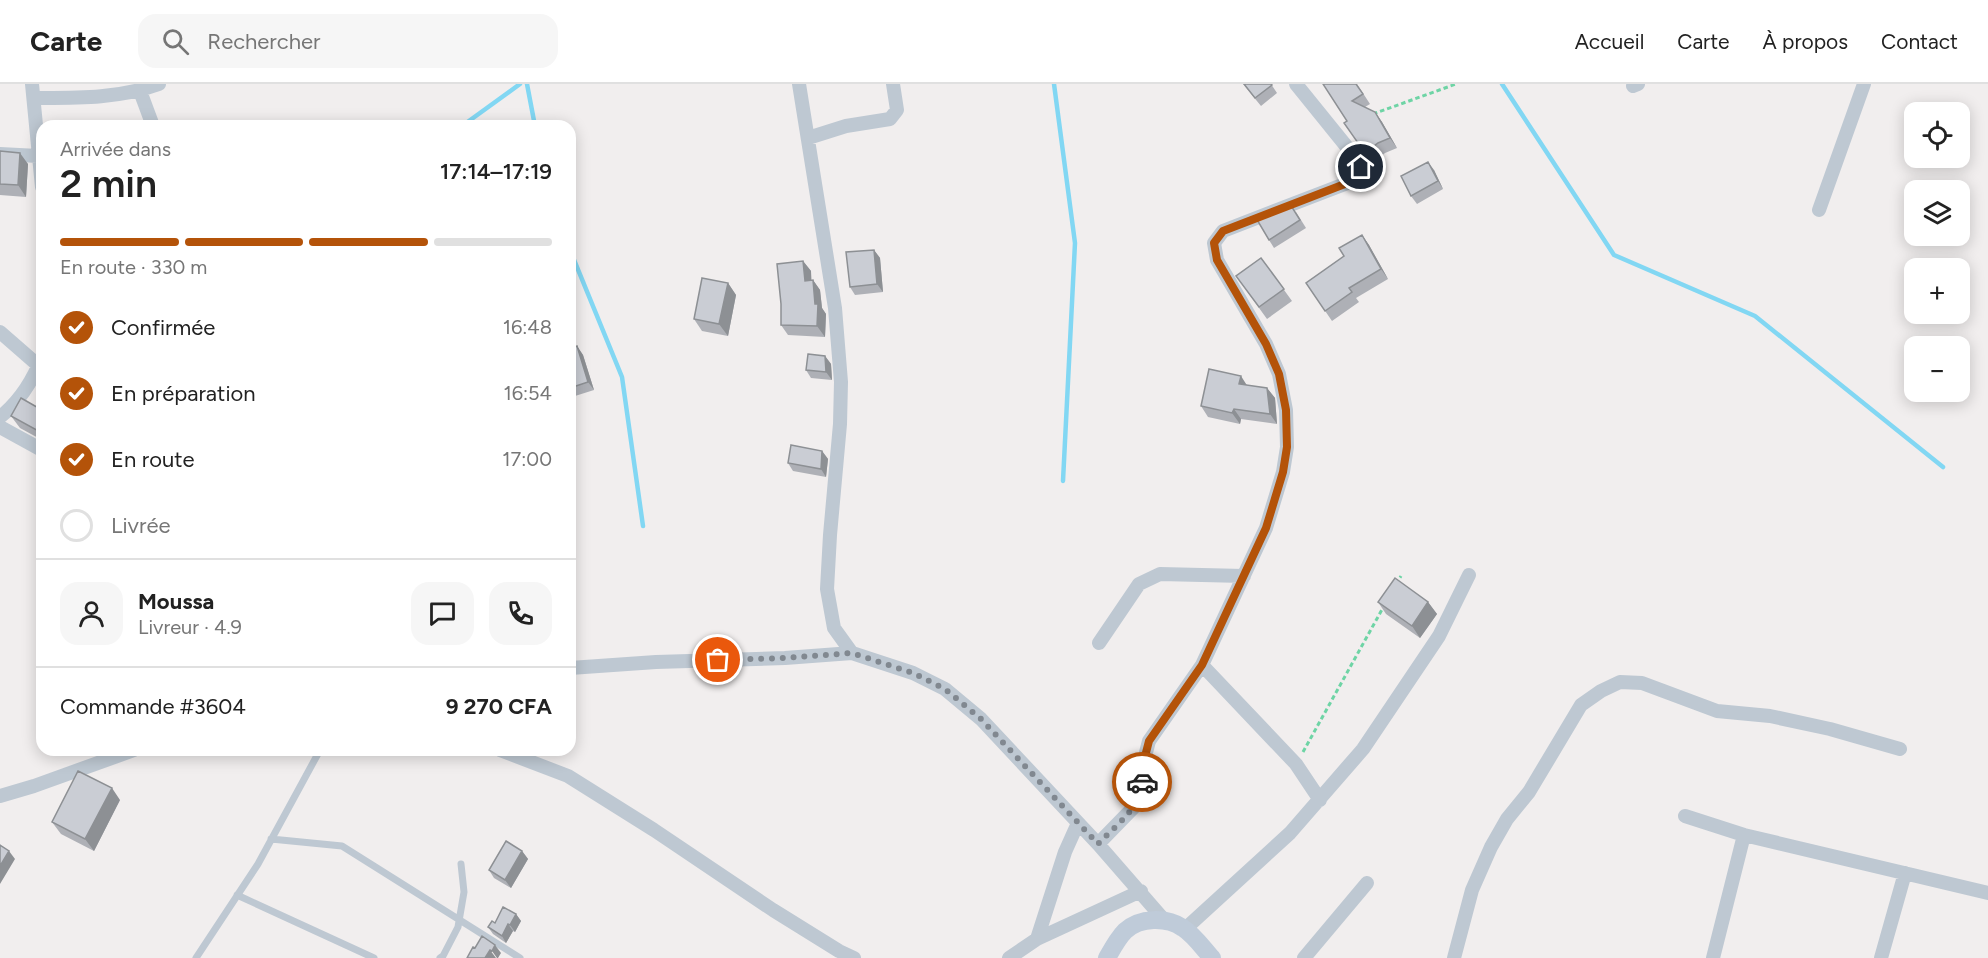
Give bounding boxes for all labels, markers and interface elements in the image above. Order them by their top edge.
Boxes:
search box [138,14,558,68]
text: Carte [30,24,102,58]
icon: search [159,25,192,58]
text: Rechercher [207,28,320,55]
text: Accueil [1575,29,1644,54]
text: Carte [1677,29,1730,54]
text: À propos [1763,29,1848,54]
text: Contact [1881,29,1958,54]
map controls [1904,102,1970,402]
button: locate [1904,102,1970,168]
text: Arrivée dans [60,137,171,161]
pin [1335,141,1386,192]
icon: home [1344,150,1377,183]
text: 17:14–17:19 [440,158,552,185]
text: 2 min [60,160,157,207]
button: layers [1904,180,1970,246]
text: En route · 330 m [60,255,207,279]
button: + [1904,258,1970,324]
icon: check [60,311,93,344]
text: Confirmée [111,314,215,341]
text: 16:48 [503,315,552,339]
button: − [1904,336,1970,402]
icon: check [60,377,93,410]
text: En préparation [111,380,256,407]
text: 16:54 [503,381,552,405]
icon: check [60,443,93,476]
text: En route [111,446,194,473]
text: 17:00 [502,447,552,471]
text: Livrée [111,512,170,539]
button: person [60,582,123,645]
button: chat [411,582,474,645]
button: phone [489,582,552,645]
text: Moussa [138,588,214,615]
text: Livreur · 4.9 [138,615,242,639]
pin [692,634,743,685]
icon: bag [701,643,734,676]
text: Commande #3604 [60,693,246,720]
text: 9 270 CFA [446,693,552,720]
courier [1112,752,1172,812]
icon: car [1126,766,1159,799]

